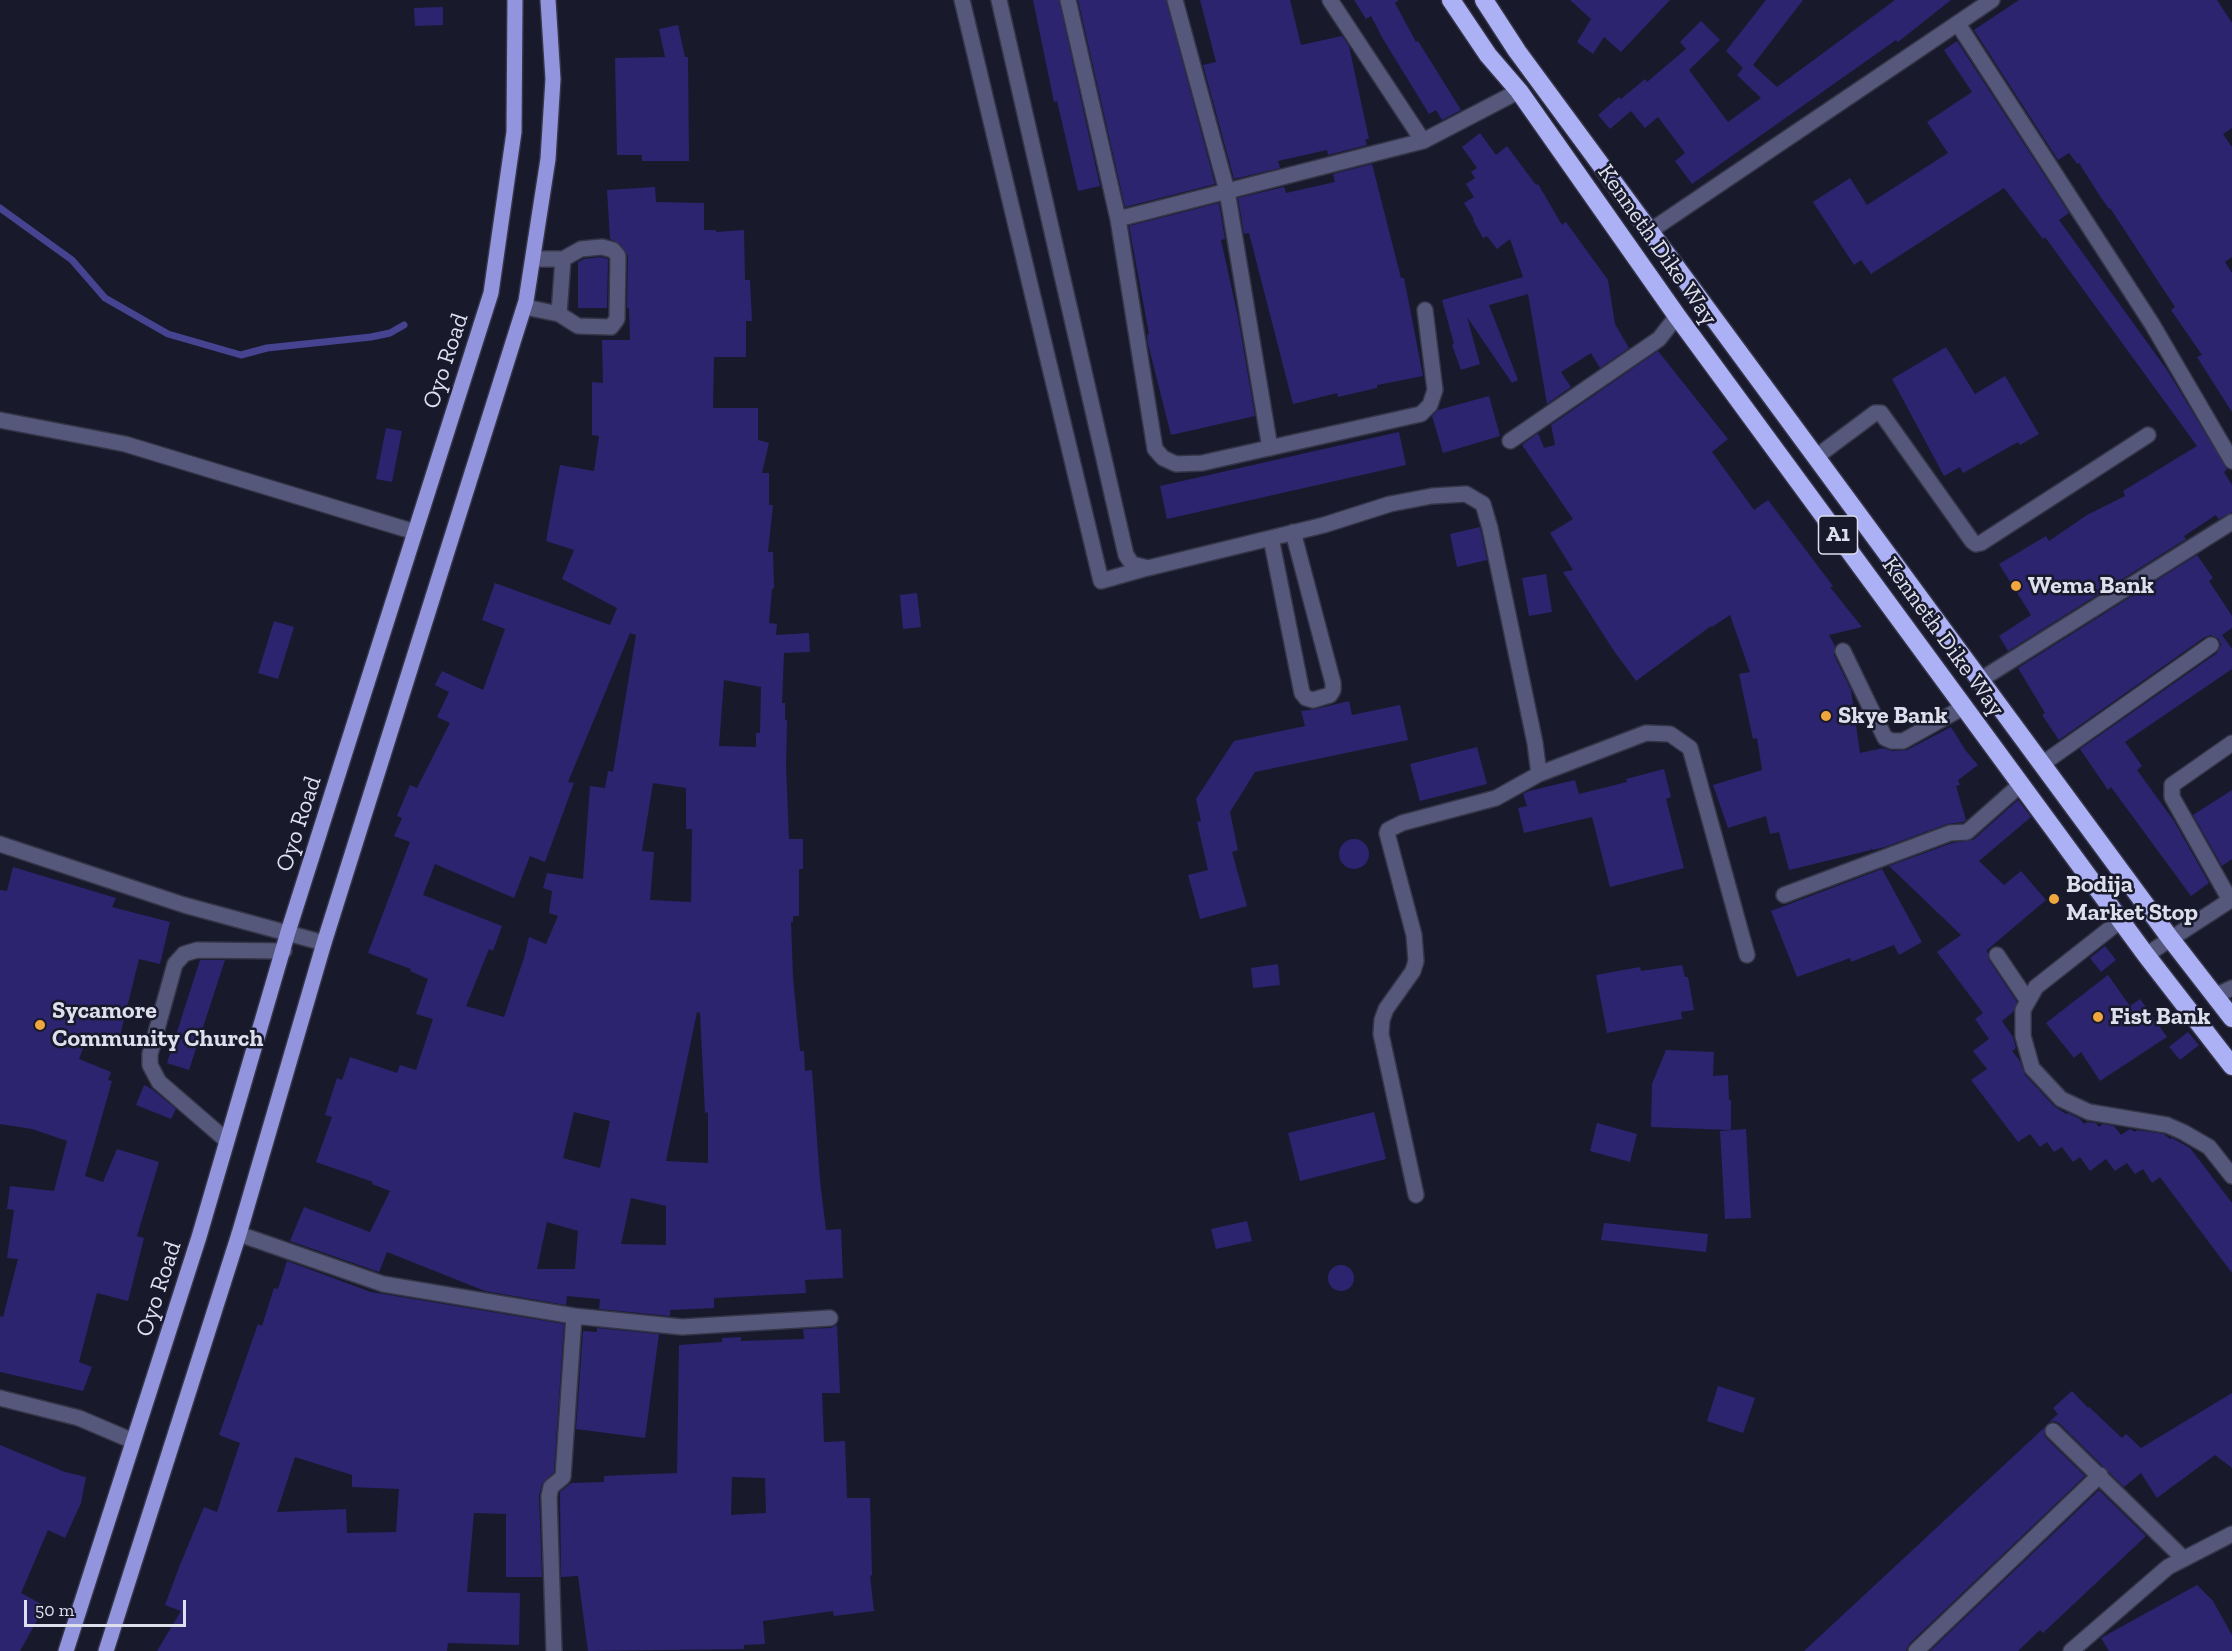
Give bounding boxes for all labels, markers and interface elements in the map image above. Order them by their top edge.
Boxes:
street label: Kenneth Dike Way [1591,159,1723,331]
street label: Oyo Road [417,310,475,412]
road number: A1 [1818,516,1858,554]
street label: Kenneth Dike Way [1876,552,2010,722]
place label: Wema Bank [2028,572,2154,600]
marker: Wema Bank [2009,579,2023,593]
place label: Skye Bank [1838,702,1948,730]
marker: Skye Bank [1819,709,1833,723]
street label: Oyo Road [270,773,328,875]
place label: Bodija Market Stop [2066,871,2198,927]
marker: Bodija Market Stop [2047,892,2061,906]
place label: Sycamore Community Church [52,997,263,1053]
place label: Fist Bank [2110,1003,2210,1031]
marker: Fist Bank [2091,1010,2105,1024]
marker: Sycamore Community Church [33,1018,47,1032]
street label: Oyo Road [130,1238,188,1340]
scale bar [27,1588,189,1626]
text: 50 m [35,1599,74,1621]

